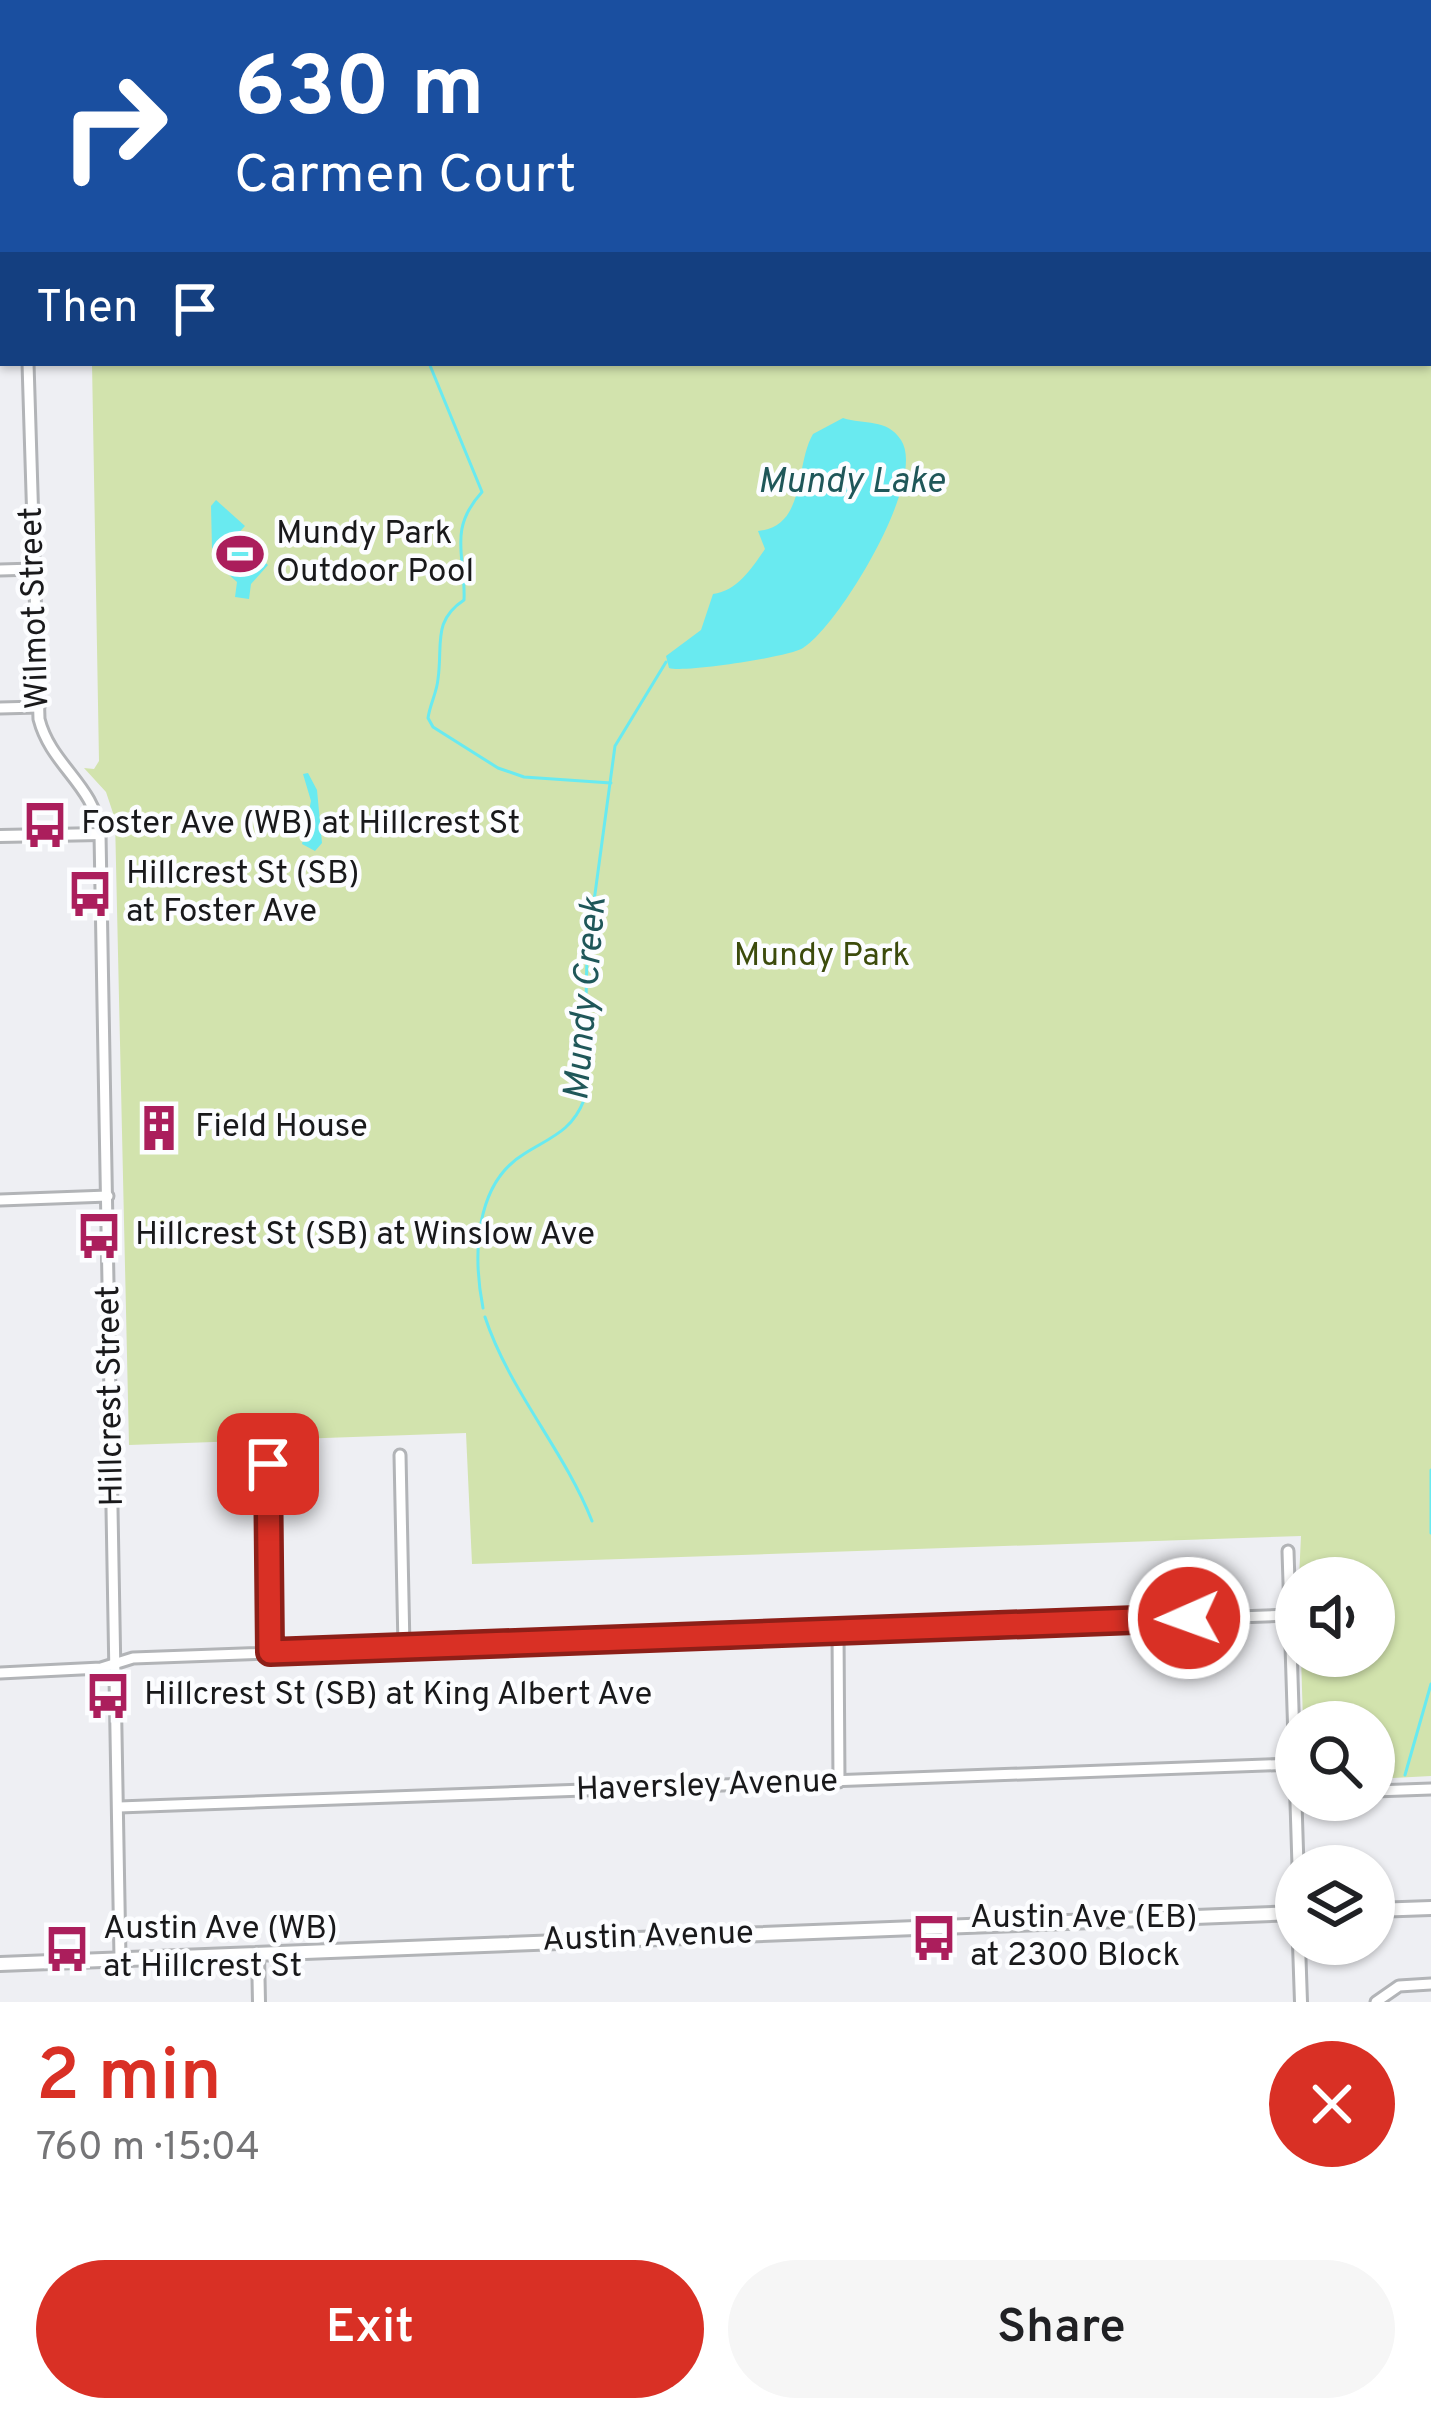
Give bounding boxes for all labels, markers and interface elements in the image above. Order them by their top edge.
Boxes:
text: 630 m [234,39,485,145]
icon: right [36,48,192,204]
text: Carmen Court [234,143,576,212]
icon: arrive [162,276,228,342]
text: Then [36,281,138,338]
water label: Mundy Lake [758,460,945,506]
street label: Wilmot Street [11,506,61,710]
place label: Mundy Park Outdoor Pool [276,514,474,594]
sports icon: Mundy Park Outdoor Pool [215,529,265,579]
bus stop icon: Foster Ave (WB) at Hillcrest St [20,800,70,850]
place label: Foster Ave (WB) at Hillcrest St [81,804,520,846]
place label: Hillcrest St (SB) at Foster Ave [126,854,360,934]
bus stop icon: Hillcrest St (SB) at Foster Ave [65,869,115,919]
water label: Mundy Creek [555,895,619,1103]
park label: Mundy Park [734,936,910,978]
building icon: Field House [134,1103,184,1153]
place label: Field House [195,1107,368,1149]
bus stop icon: Hillcrest St (SB) at Winslow Ave [74,1211,124,1261]
place label: Hillcrest St (SB) at Winslow Ave [135,1215,595,1257]
street label: Hillcrest Street [89,1285,135,1507]
pin [217,1413,319,1515]
icon: arrive [235,1431,301,1497]
position arrow [1126,1555,1252,1681]
map controls [1275,1557,1395,1965]
button: sound [1275,1557,1395,1677]
bus stop icon: Hillcrest St (SB) at King Albert Ave [83,1671,133,1721]
place label: Hillcrest St (SB) at King Albert Ave [144,1675,652,1717]
button: search [1275,1701,1395,1821]
street label: Haversley Avenue [575,1761,839,1813]
button: layers [1275,1845,1395,1965]
place label: Austin Ave (EB) at 2300 Block [970,1898,1198,1978]
place label: Austin Ave (WB) at Hillcrest St [103,1909,338,1989]
street label: Austin Avenue [542,1913,754,1963]
bus stop icon: Austin Ave (EB) at 2300 Block [909,1913,959,1963]
bus stop icon: Austin Ave (WB) at Hillcrest St [42,1924,92,1974]
text: 2 min [36,2034,222,2126]
button: close [1269,2041,1395,2167]
text: 760 m · 15:04 [36,2125,260,2174]
button: Exit [36,2260,704,2398]
button: Share [728,2260,1395,2398]

